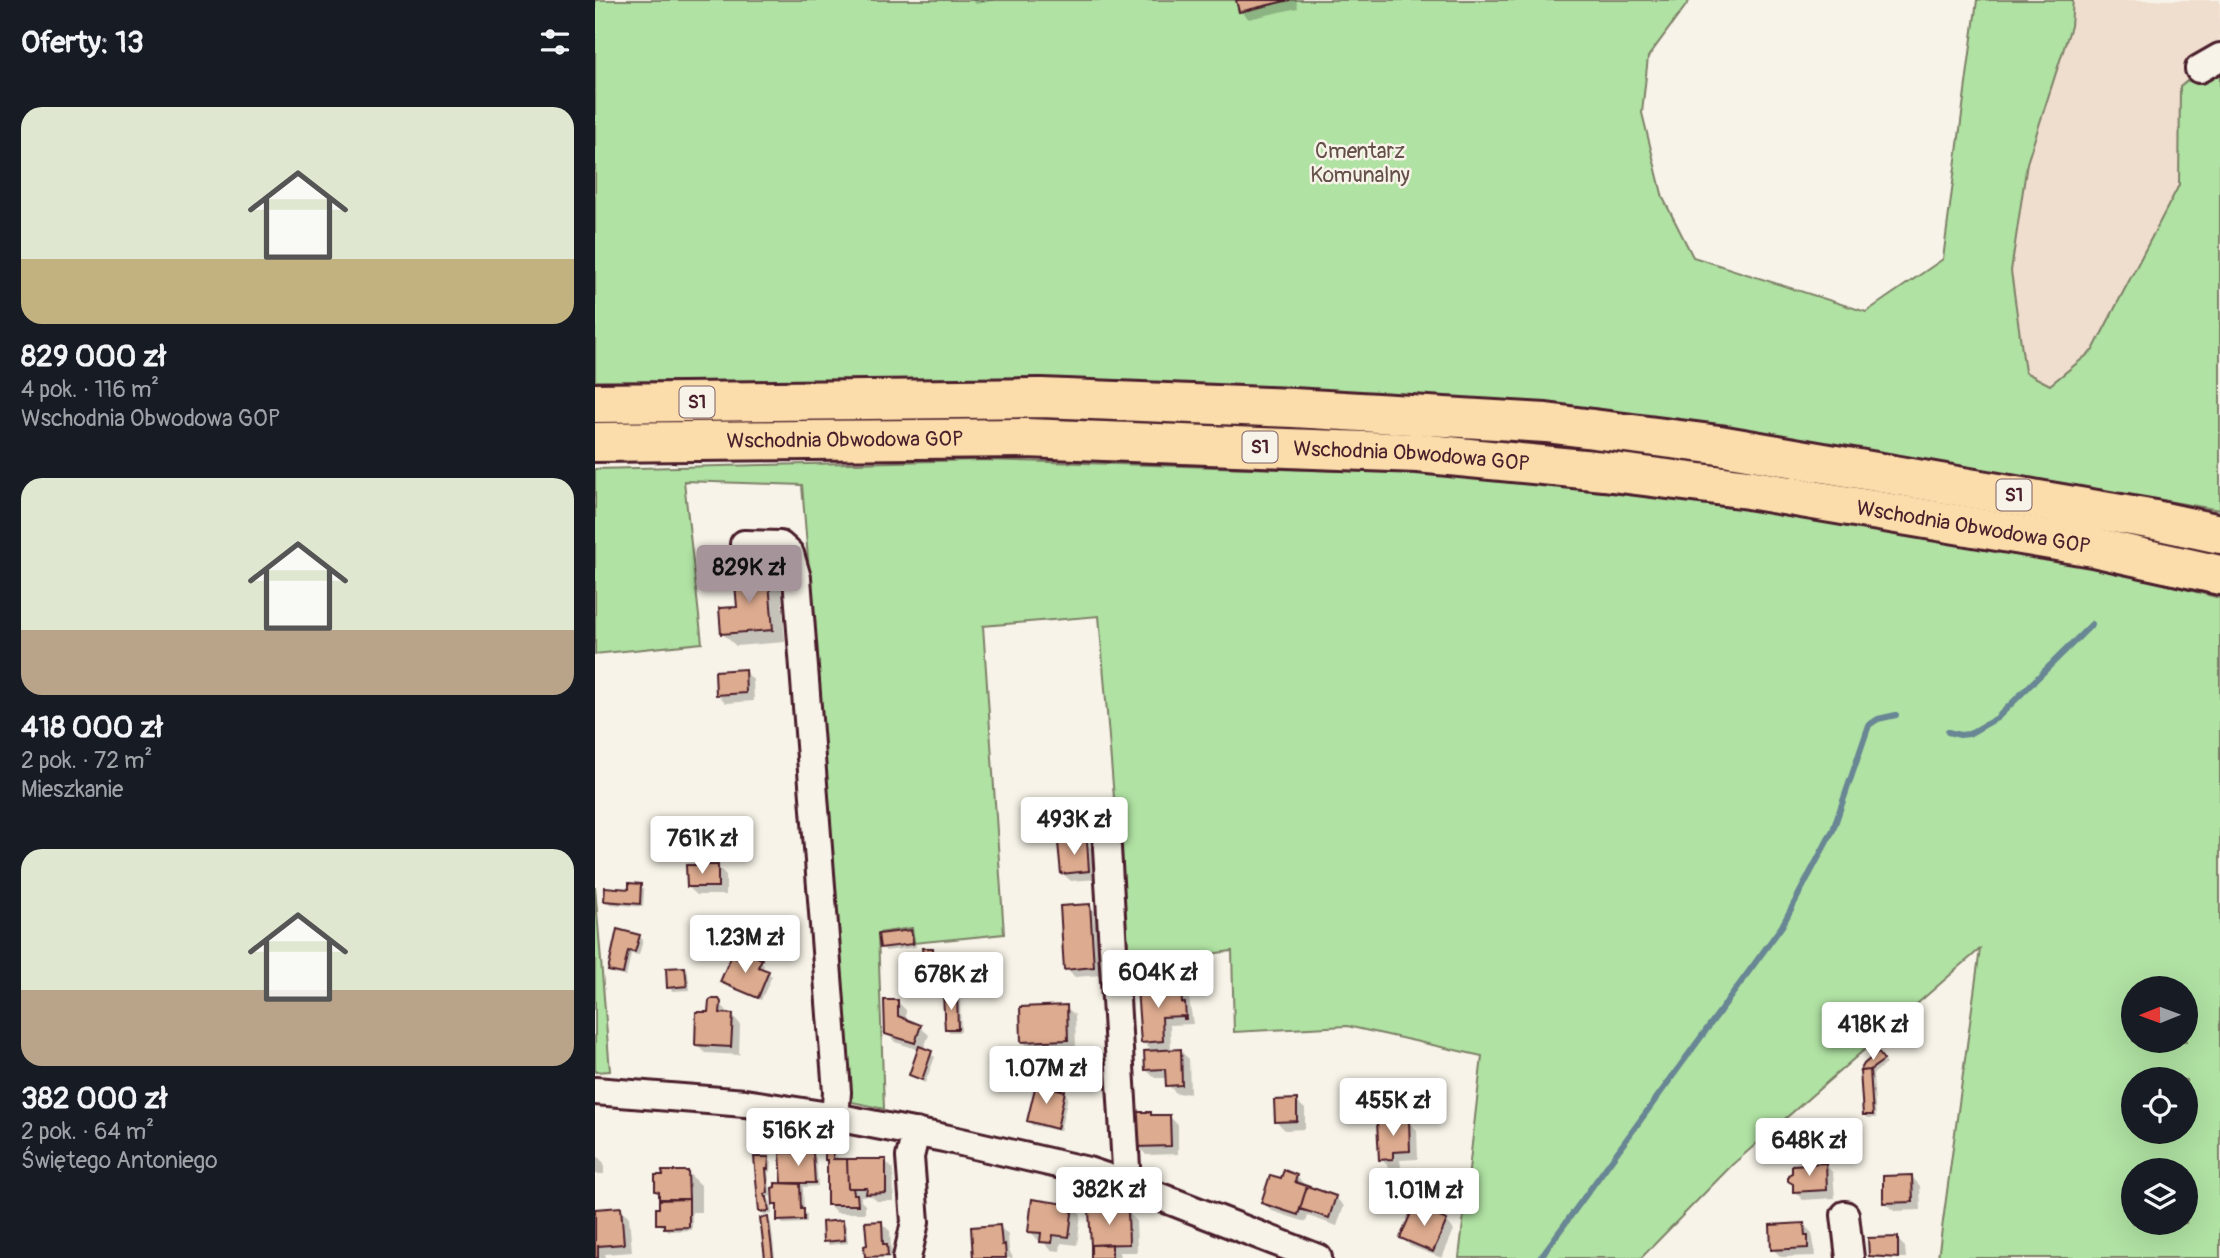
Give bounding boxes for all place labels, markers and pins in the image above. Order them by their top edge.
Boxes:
pin: 829K zł [684,546,814,605]
pin: 493K zł [1009,798,1139,857]
pin: 761K zł [637,816,767,876]
pin: 1.23M zł [673,916,817,975]
pin: 604K zł [1093,950,1223,1010]
pin: 678K zł [886,953,1016,1012]
pin: 418K zł [1808,1002,1938,1062]
pin: 1.07M zł [974,1046,1118,1106]
pin: 455K zł [1328,1078,1458,1138]
pin: 516K zł [733,1108,863,1168]
pin: 648K zł [1744,1118,1874,1178]
pin: 382K zł [1044,1168,1174,1227]
pin: 1.01M zł [1352,1168,1496,1228]

